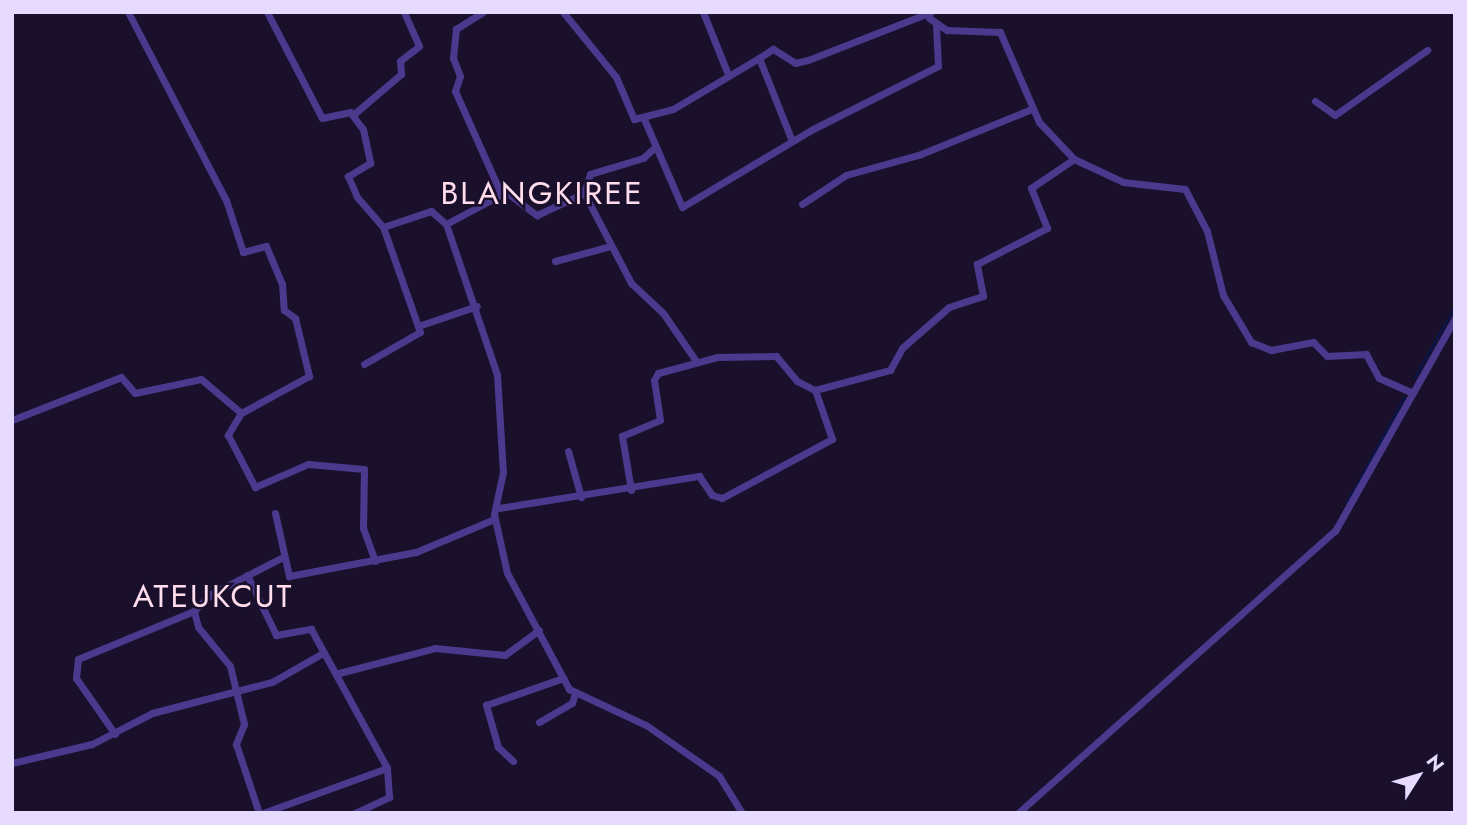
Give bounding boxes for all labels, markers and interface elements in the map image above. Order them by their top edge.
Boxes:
district label: BLANGKIREE [442,174,642,212]
district label: ATEUKCUT [134,577,292,615]
north arrow [1383,741,1453,811]
text: N [1420,749,1450,777]

